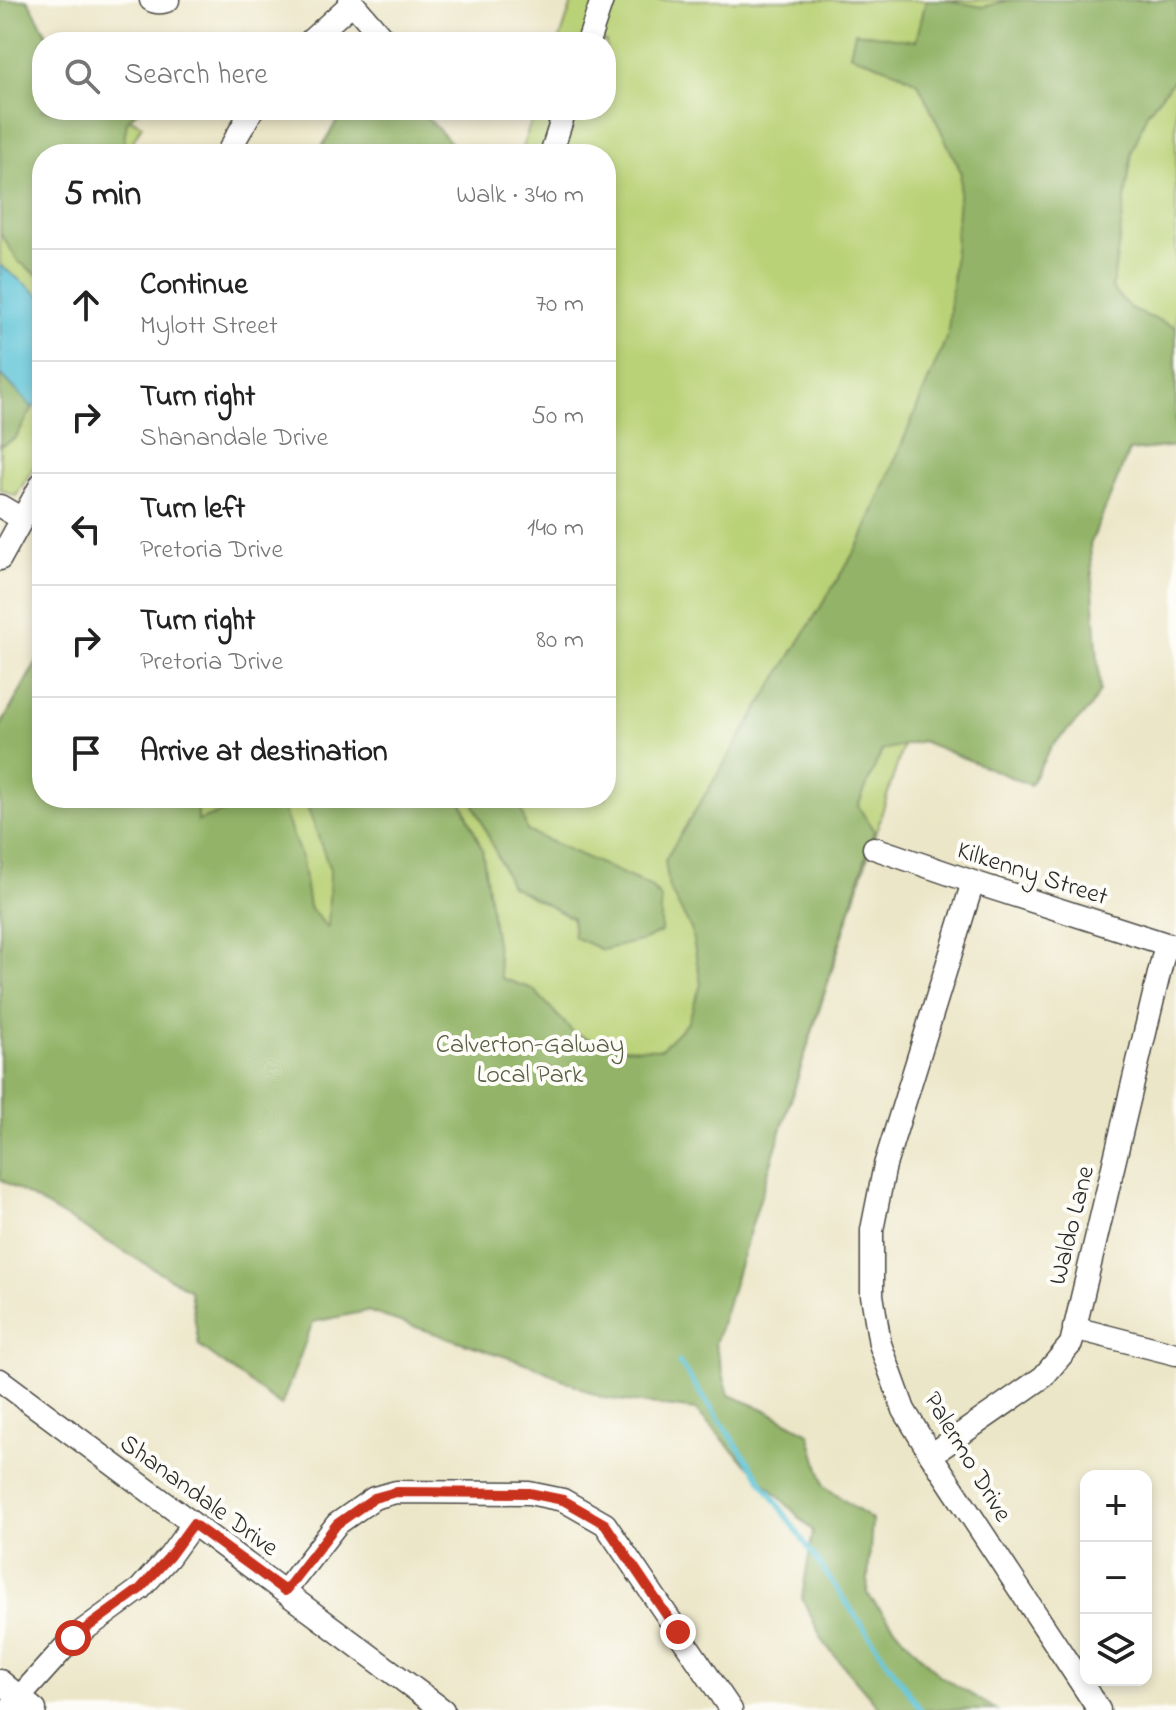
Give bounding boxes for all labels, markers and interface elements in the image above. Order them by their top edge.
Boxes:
search box [32,32,616,120]
icon: search [60,54,104,98]
text: Search here [124,54,268,98]
text: 5 min [64,171,141,221]
text: Walk · 340 m [456,177,584,215]
text: Continue [140,264,248,308]
icon: ahead [64,283,108,327]
text: 70 m [535,286,584,324]
text: Mylott Street [140,308,278,346]
text: Turn right [140,376,255,420]
icon: right [64,395,108,439]
text: 50 m [531,398,584,436]
text: Shanandale Drive [140,420,328,458]
text: Turn left [140,488,245,532]
icon: left [64,507,108,551]
text: 140 m [527,510,584,548]
text: Pretoria Drive [140,532,283,570]
text: Turn right [140,600,255,644]
icon: right [64,619,108,663]
text: 80 m [536,622,584,660]
text: Pretoria Drive [140,644,283,682]
icon: arrive [64,731,108,775]
text: Arrive at destination [140,731,388,775]
street label: Kilkenny Street [952,833,1113,917]
park label: Calverton-Galway Local Park [436,1027,624,1095]
street label: Waldo Lane [1040,1162,1106,1289]
street label: Palermo Drive [913,1385,1021,1530]
street label: Shanandale Drive [111,1426,286,1567]
map controls [1080,1470,1152,1686]
button: + [1080,1470,1152,1542]
button: − [1080,1542,1152,1614]
route end [660,1614,696,1650]
button: layers [1080,1614,1152,1686]
route start [55,1620,91,1656]

